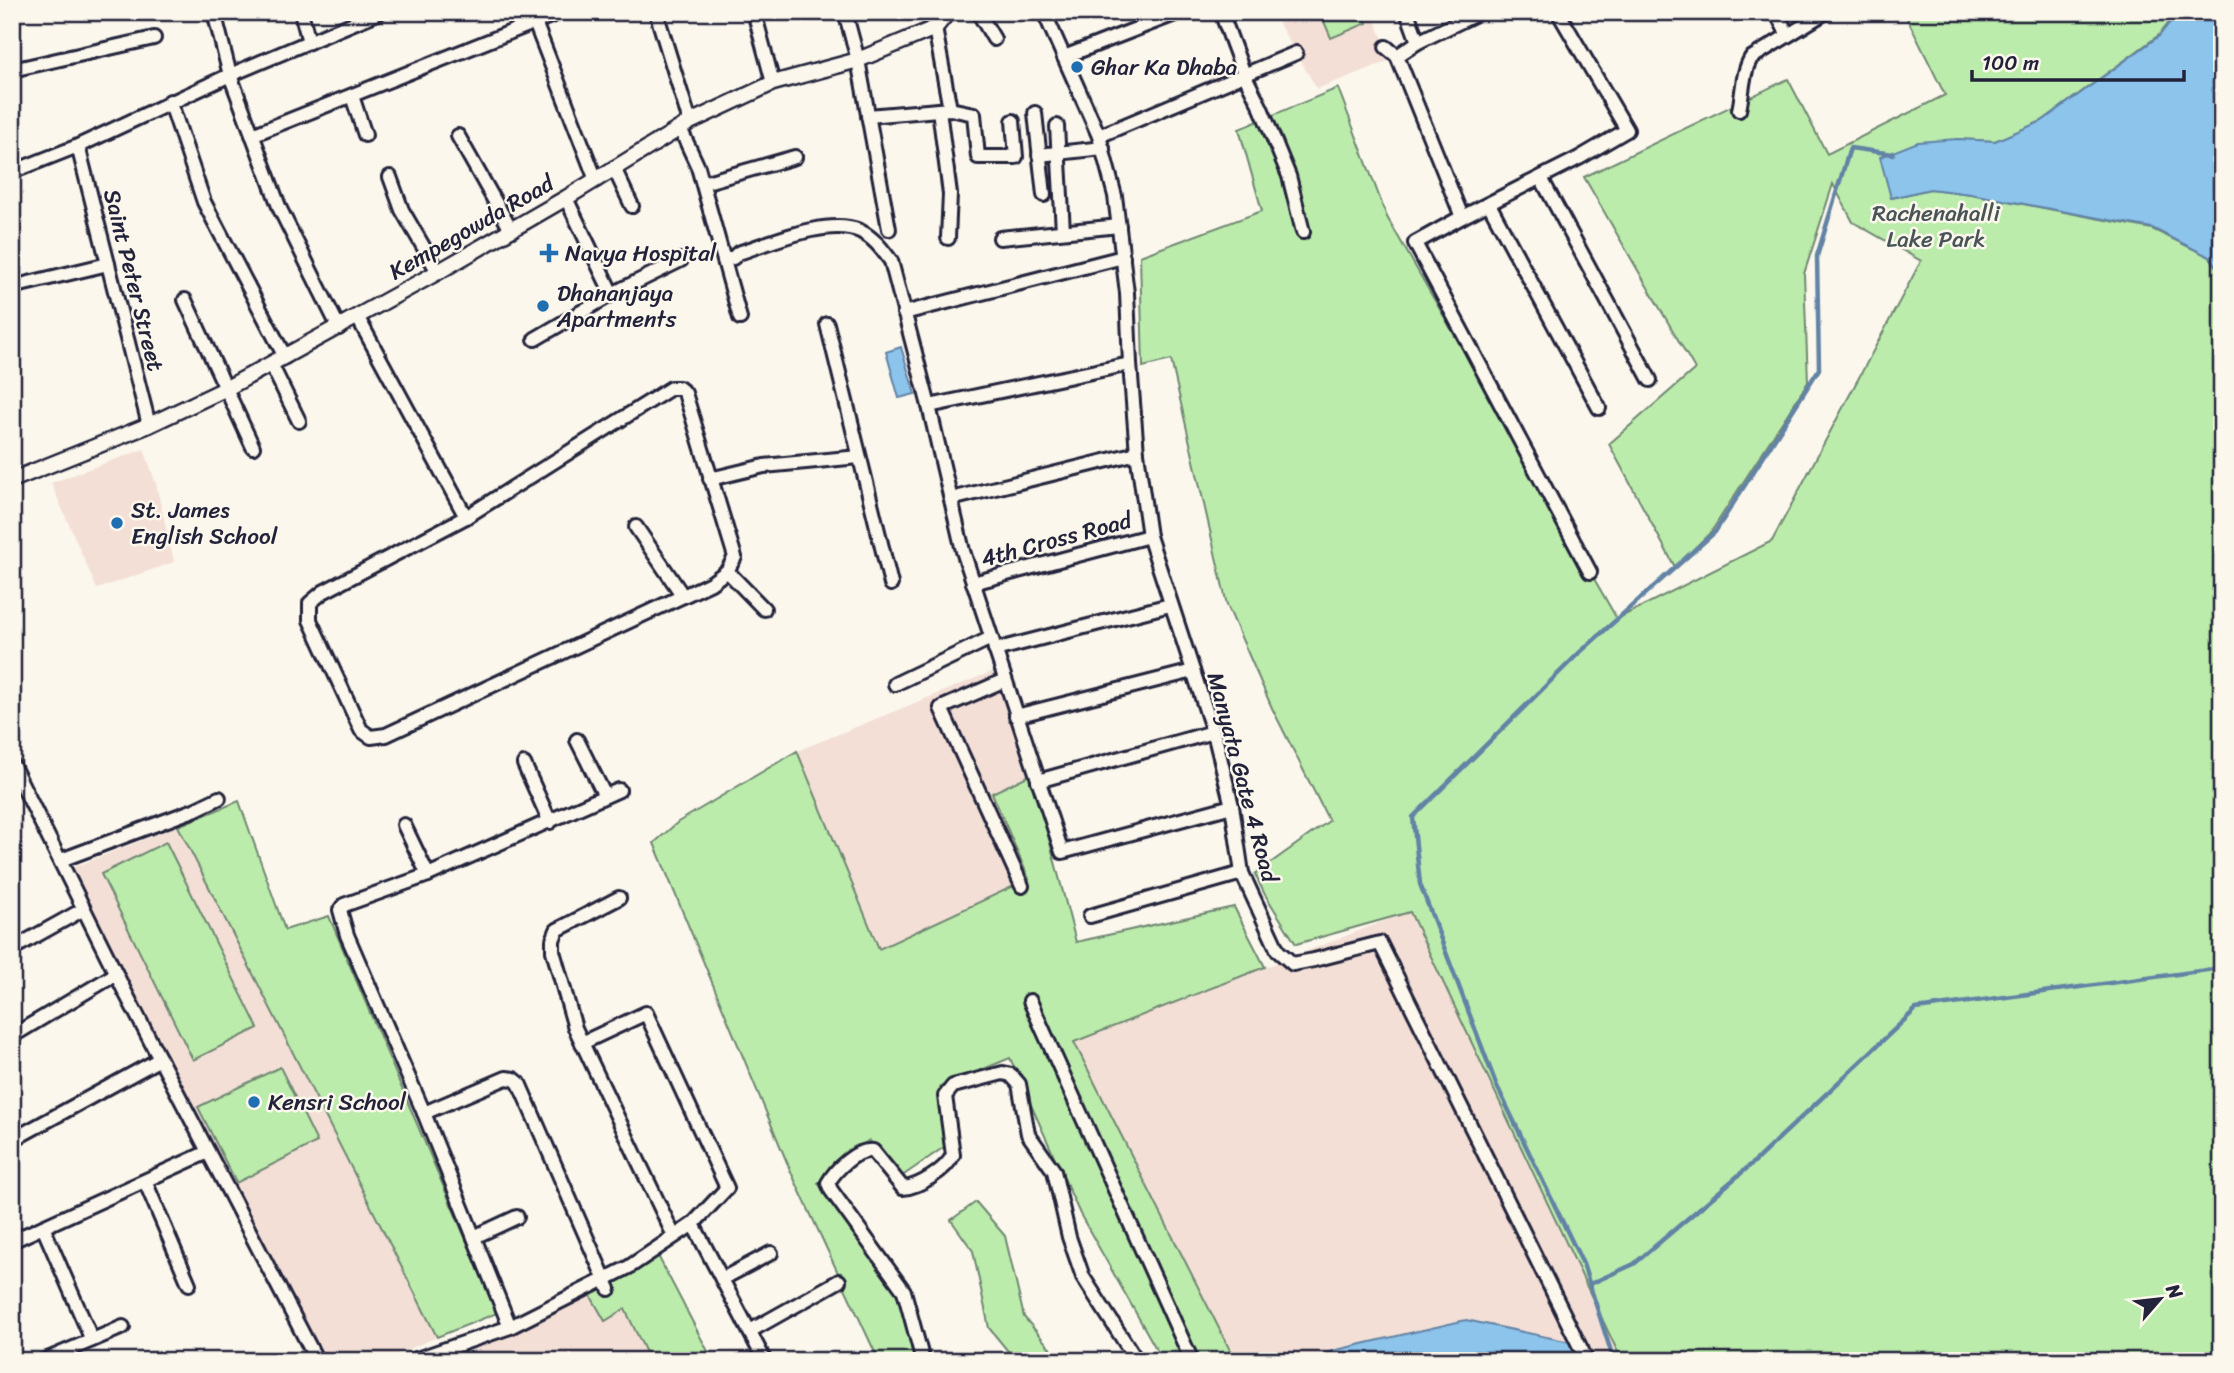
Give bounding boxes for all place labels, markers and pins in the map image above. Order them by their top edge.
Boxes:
place label: Ghar Ka Dhaba [1091,47,1237,88]
marker: Ghar Ka Dhaba [1069,59,1085,75]
place label: Navya Hospital [565,233,717,274]
marker: Navya Hospital [539,243,559,263]
place label: Dhananjaya Apartments [556,273,677,340]
marker: Dhananjaya Apartments [535,298,551,314]
place label: St. James English School [131,490,278,557]
marker: St. James English School [109,515,125,531]
place label: Kensri School [268,1082,407,1123]
marker: Kensri School [246,1094,262,1110]

